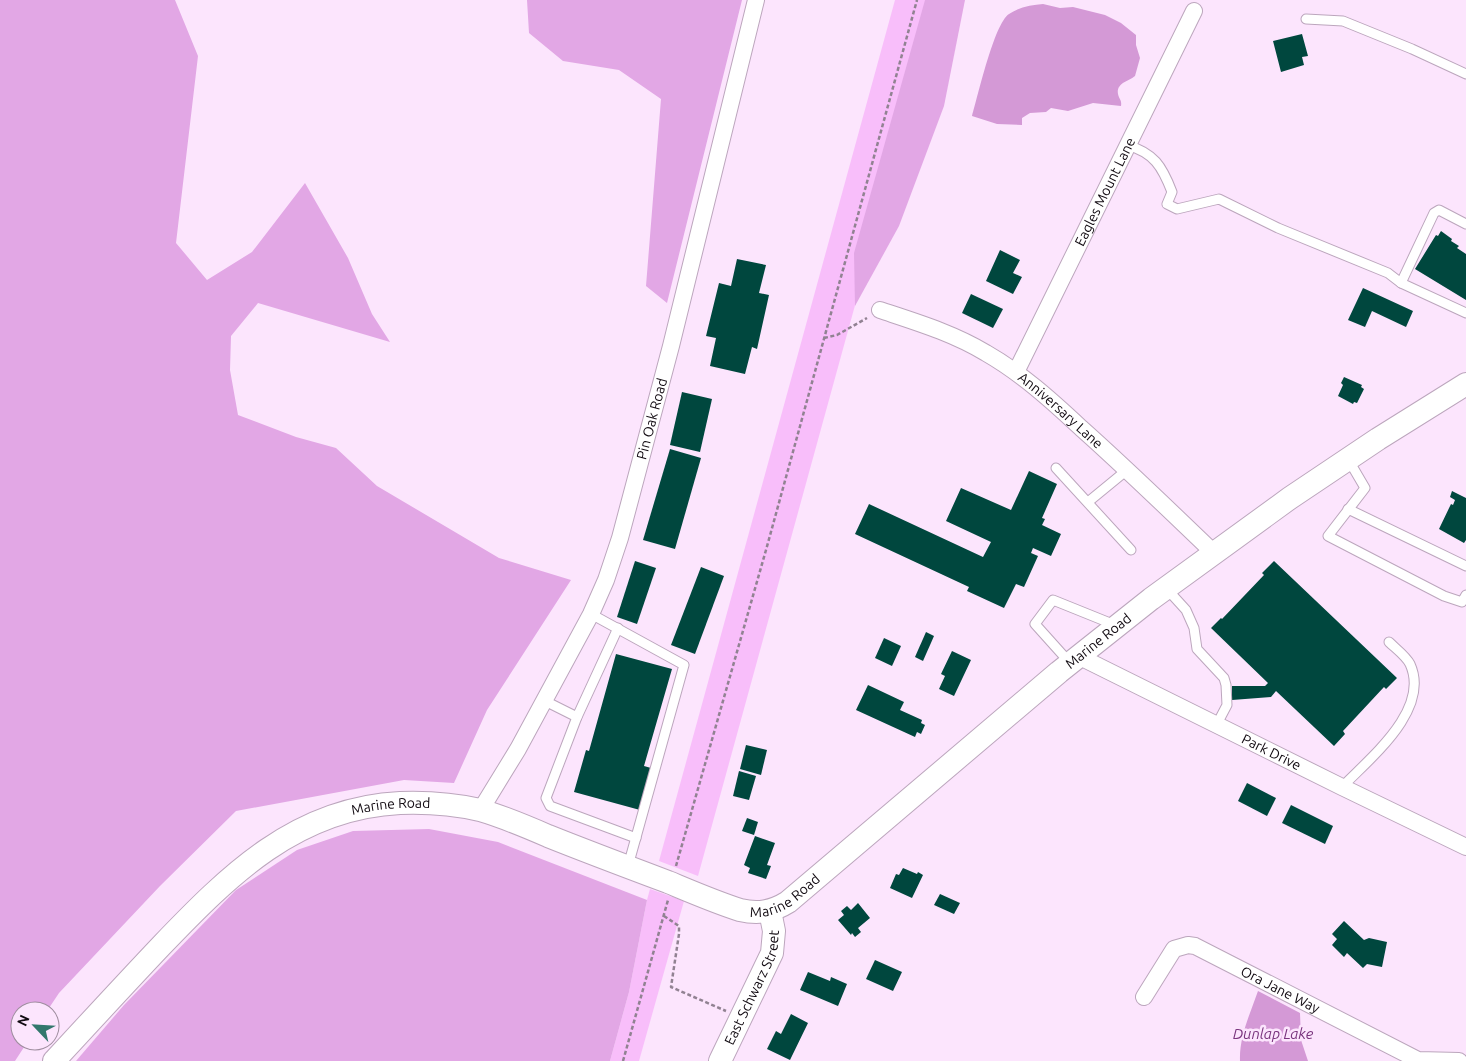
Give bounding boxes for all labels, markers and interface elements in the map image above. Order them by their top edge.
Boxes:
street label: Eagles Mount Lane [1071,135,1138,249]
street label: Anniversary Lane [1015,369,1106,452]
street label: Pin Oak Road [633,376,670,461]
street label: Marine Road [1062,610,1134,672]
street label: Park Drive [1239,731,1304,773]
street label: Marine Road [350,795,431,818]
street label: Marine Road [750,871,823,920]
street label: East Schwarz Street [721,929,782,1047]
street label: Ora Jane Way [1238,963,1323,1016]
north arrow [10,1001,60,1051]
text: N [14,1012,33,1029]
water label: Dunlap Lake [1233,1025,1314,1042]

